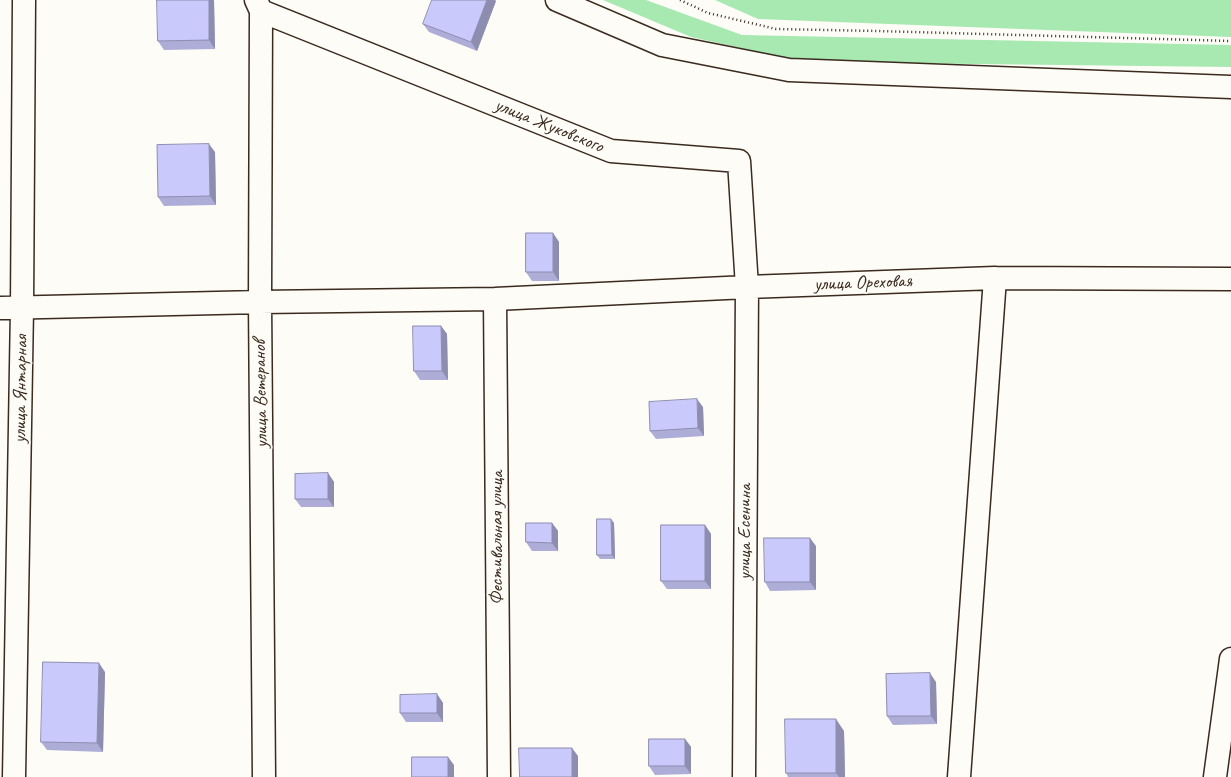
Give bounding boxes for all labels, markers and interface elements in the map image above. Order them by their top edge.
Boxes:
street label: улица Жуковского [491,94,607,158]
street label: улица Ореховая [814,270,912,296]
street label: улица Янтарная [9,335,33,443]
street label: улица Ветеранов [249,340,273,448]
street label: Фестивальная улица [486,471,508,605]
street label: улица Есенина [734,484,756,580]

